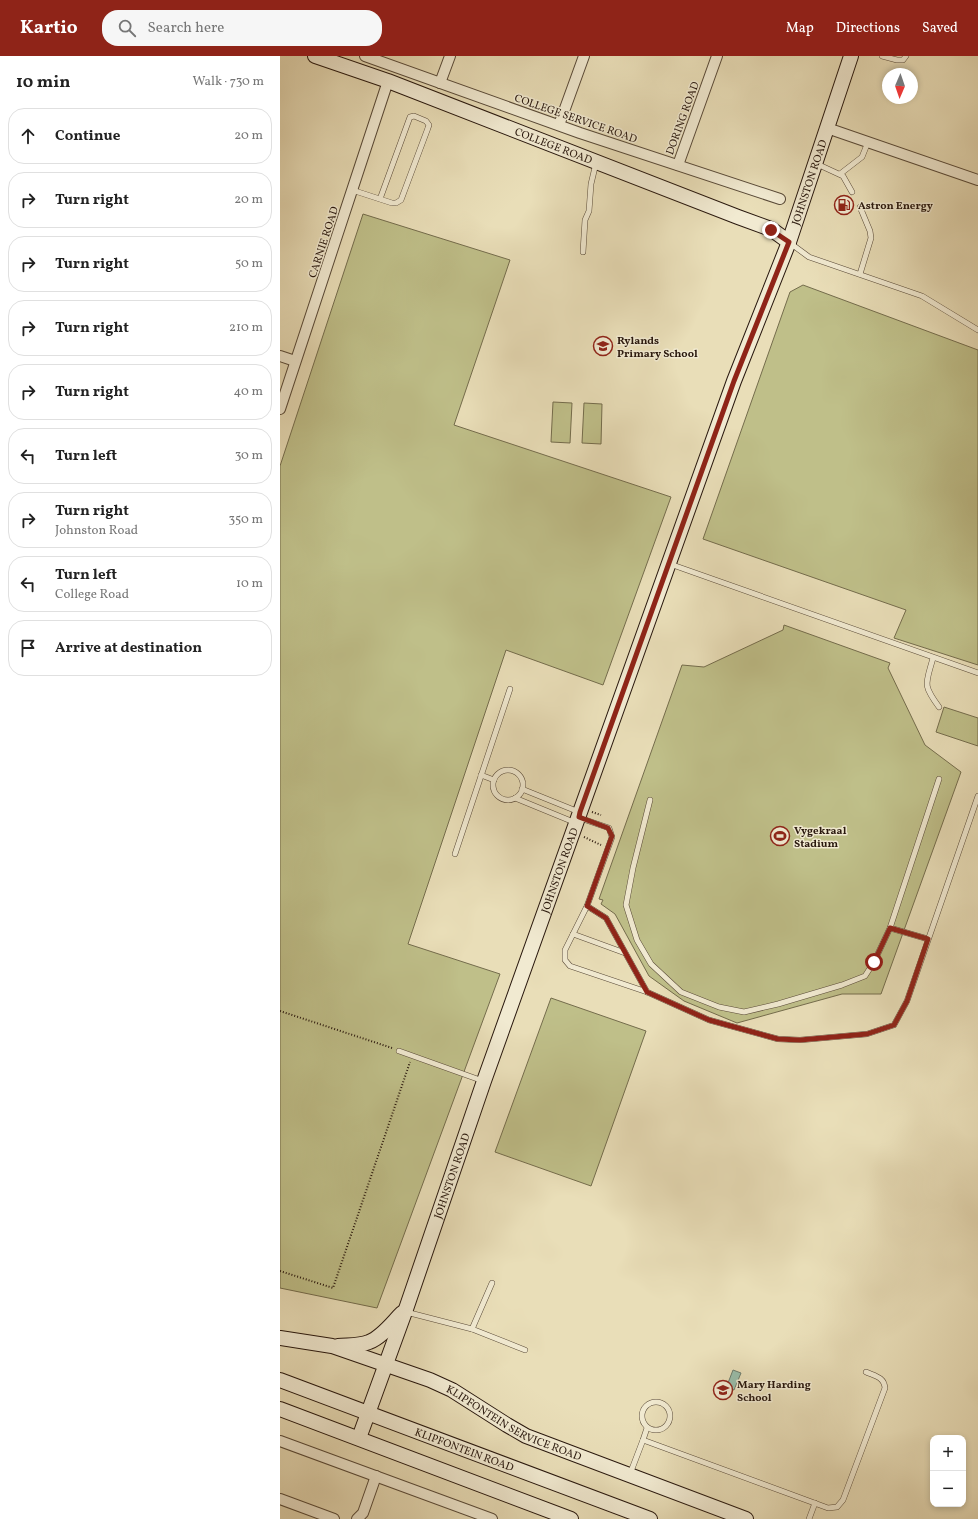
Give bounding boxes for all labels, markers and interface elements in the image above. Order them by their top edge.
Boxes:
search box [102,10,382,46]
text: Kartio [20,15,78,41]
icon: search [116,17,138,39]
text: Search here [148,18,224,39]
text: Map [786,19,814,38]
text: Directions [836,19,900,38]
text: Saved [922,19,958,38]
north arrow [882,68,918,104]
text: 10 min [16,71,70,94]
text: Walk · 730 m [192,73,264,91]
street label: DORING ROAD [663,80,704,157]
street label: COLLEGE SERVICE ROAD [512,91,639,147]
icon: ahead [17,125,39,147]
street label: COLLEGE ROAD [512,125,594,169]
text: Continue [55,126,120,147]
text: 20 m [234,127,263,145]
street label: JOHNSTON ROAD [789,138,832,228]
icon: right [17,189,39,211]
text: Turn right [55,190,129,211]
text: 20 m [234,191,263,209]
fuel station icon: Astron Energy [833,194,855,216]
place label: Astron Energy [858,199,934,214]
street label: CARNIE ROAD [306,205,343,280]
route end [762,221,780,239]
icon: right [17,253,39,275]
text: Turn right [55,254,129,275]
text: 50 m [235,255,263,273]
icon: right [17,317,39,339]
text: Turn right [55,318,129,339]
text: 210 m [229,319,263,337]
place label: Rylands Primary School [617,334,698,362]
school or university icon: Rylands Primary School [592,335,614,357]
icon: right [17,381,39,403]
text: Turn right [55,382,129,403]
text: 40 m [234,383,263,401]
icon: left [17,445,39,467]
text: Turn left [55,446,117,467]
text: 30 m [235,447,263,465]
text: Turn right [55,501,129,522]
icon: right [17,509,39,531]
text: 350 m [228,511,263,529]
text: Johnston Road [55,522,138,540]
text: Turn left [55,565,117,586]
icon: left [17,573,39,595]
text: 10 m [236,575,263,593]
text: College Road [55,586,129,604]
icon: arrive [17,637,39,659]
text: Arrive at destination [55,638,202,659]
place label: Vygekraal Stadium [794,824,847,852]
sports icon: Vygekraal Stadium [769,825,791,847]
street label: JOHNSTON ROAD [539,826,583,916]
route start [865,953,883,971]
street label: JOHNSTON ROAD [431,1131,475,1221]
place label: Mary Harding School [737,1378,811,1406]
school or university icon: Mary Harding School [712,1379,734,1401]
street label: KLIPFONTEIN SERVICE ROAD [443,1382,583,1465]
street label: KLIPFONTEIN ROAD [412,1425,515,1476]
map controls [930,1435,966,1507]
button: + [930,1435,966,1471]
button: − [930,1471,966,1507]

